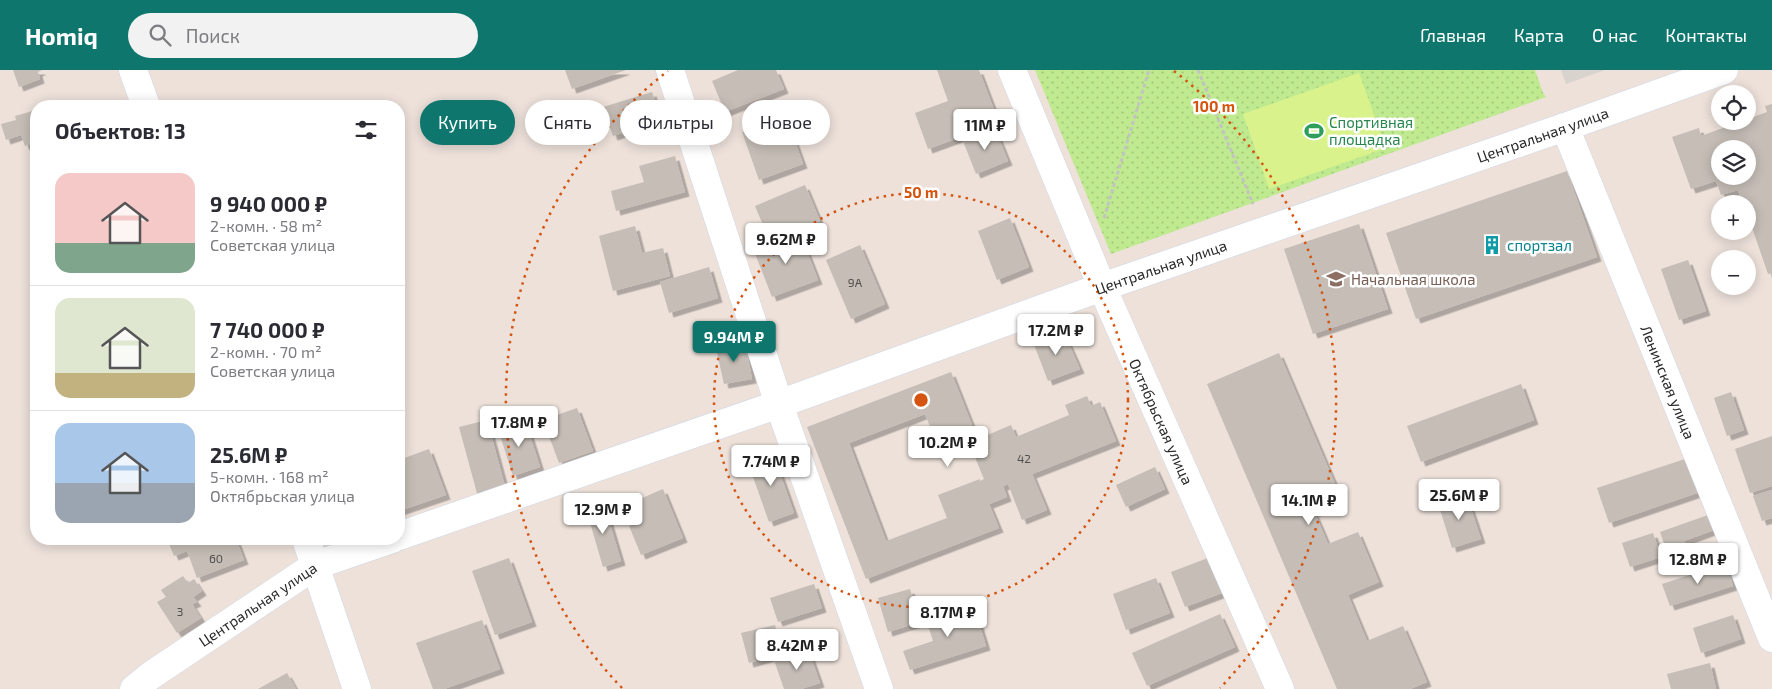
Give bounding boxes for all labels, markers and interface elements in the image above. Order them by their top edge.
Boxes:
search box [128,13,478,58]
text: Homiq [25,21,98,50]
icon: search [146,21,174,49]
text: Поиск [186,24,240,47]
text: Главная [1420,24,1486,46]
text: Карта [1514,24,1564,46]
text: О нас [1592,24,1637,46]
text: Контакты [1665,24,1747,46]
map controls [1711,85,1756,295]
button: locate [1711,85,1756,130]
text: 100 m [1193,97,1235,115]
chip: Купить [420,100,515,145]
chip: Снять [525,100,610,145]
chip: Фильтры [620,100,732,145]
chip: Новое [742,100,830,145]
street label: Центральная улица [1474,103,1611,166]
pin: 11M ₽ [950,108,1020,151]
place label: Cпортивная площадка [1329,113,1413,148]
text: 11M ₽ [964,115,1006,134]
icon: filters [352,116,380,144]
text: Объектов: 13 [55,118,186,143]
sports icon: Cпортивная площадка [1303,120,1325,142]
button: layers [1711,140,1756,185]
text: 50 m [904,183,938,201]
text: 9 940 000 ₽ [210,191,327,216]
icon: home [95,193,155,253]
button: + [1711,195,1756,240]
text: 2-комн. · 58 m² [210,216,322,235]
pin: 9.62M ₽ [740,222,832,265]
text: 9.62M ₽ [756,229,816,248]
building icon: спортзал [1481,234,1503,256]
text: Советская улица [210,235,335,254]
street label: Центральная улица [1092,236,1229,298]
place label: спортзал [1507,236,1572,254]
button: − [1711,250,1756,295]
school or university icon: Начальная школа [1325,268,1347,290]
place label: Начальная школа [1351,270,1475,288]
house number: 9А [848,275,863,289]
pin: 17.2M ₽ [1010,314,1102,356]
text: 7 740 000 ₽ [210,317,325,342]
icon: home [95,318,155,378]
pin: 9.94M ₽ [688,320,780,363]
text: 17.2M ₽ [1028,320,1084,339]
street label: Ленинская улица [1637,322,1699,441]
text: 9.94M ₽ [704,327,764,346]
text: 2-комн. · 70 m² [210,342,322,361]
street label: Октябрьская улица [1126,356,1197,487]
text: Советская улица [210,361,335,380]
centre of rings [912,391,930,409]
pin: 17.8M ₽ [473,406,565,448]
text: 17.8M ₽ [491,412,547,431]
pin: 10.2M ₽ [902,426,994,468]
text: 10.2M ₽ [919,432,977,451]
text: 25.6M ₽ [210,442,287,467]
icon: home [95,443,155,503]
pin: 7.74M ₽ [725,444,817,487]
text: 7.74M ₽ [742,451,800,470]
house number: 42 [1017,451,1031,465]
text: 5-комн. · 168 m² [210,467,329,486]
pin: 25.6M ₽ [1413,478,1505,521]
pin: 14.1M ₽ [1263,484,1355,526]
text: 25.6M ₽ [1429,485,1489,504]
text: Октябрьская улица [210,486,355,505]
text: 14.1M ₽ [1282,490,1336,509]
pin: 12.9M ₽ [557,492,649,535]
text: 12.9M ₽ [574,499,632,518]
pin: 12.8M ₽ [1652,542,1744,585]
text: 12.8M ₽ [1669,549,1727,568]
house number: 60 [209,551,223,565]
street label: Центральная улица [195,558,320,650]
pin: 8.17M ₽ [902,596,994,638]
text: 8.17M ₽ [920,602,976,621]
house number: 3 [177,604,183,618]
pin: 8.42M ₽ [751,628,843,671]
text: 8.42M ₽ [767,635,827,654]

